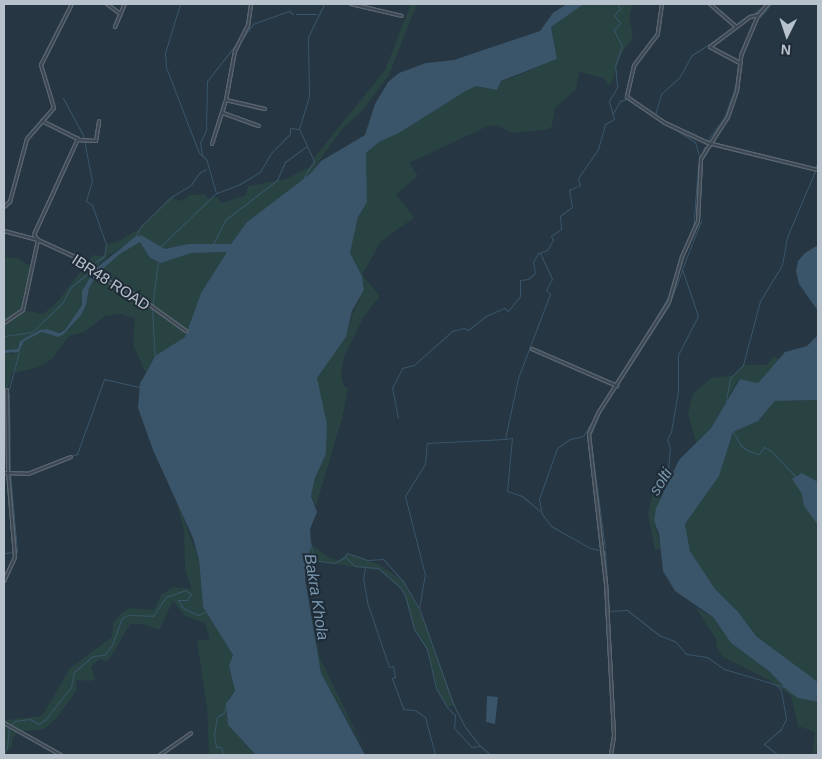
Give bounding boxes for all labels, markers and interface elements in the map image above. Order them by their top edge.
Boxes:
north arrow [762,10,812,60]
text: N [780,42,792,58]
street label: IBR48 ROAD [69,250,153,314]
water label: solti [645,465,677,499]
water label: Bakra Khola [300,552,332,642]

